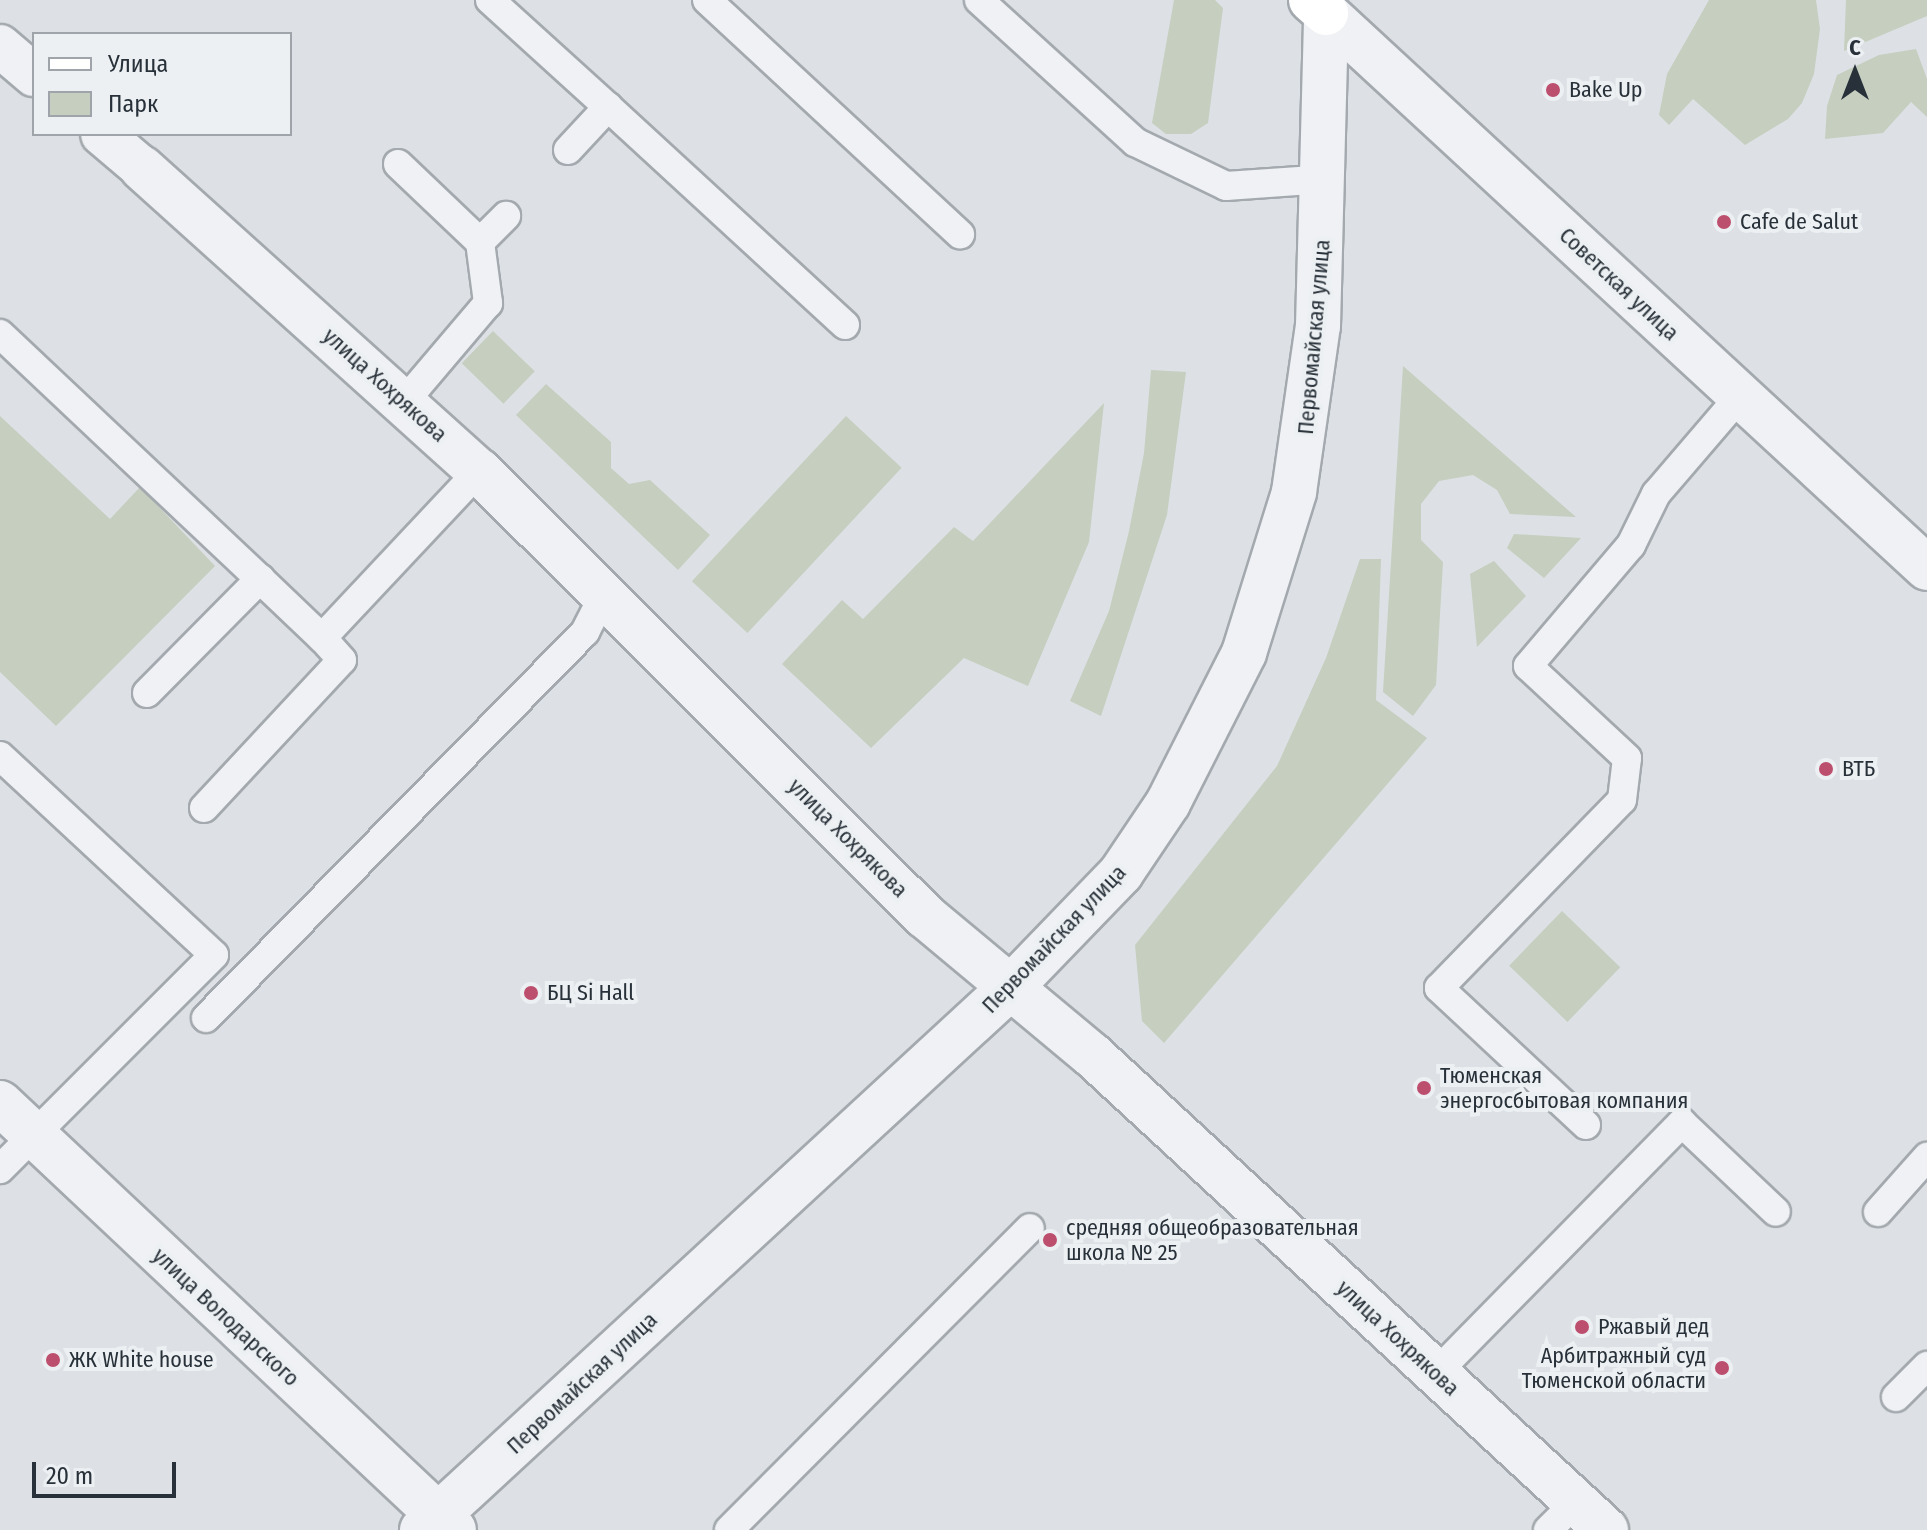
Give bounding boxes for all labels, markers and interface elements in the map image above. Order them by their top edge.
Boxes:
legend [32,32,292,136]
north arrow [1815,32,1895,112]
text: С [1849,34,1861,61]
text: Улица [108,50,168,78]
place label: Bake Up [1569,77,1643,103]
marker: Bake Up [1544,81,1562,99]
text: Парк [108,90,158,118]
place label: Cafe de Salut [1740,209,1858,235]
marker: Cafe de Salut [1715,213,1733,231]
street label: Советская улица [1554,222,1684,346]
street label: Первомайская улица [1292,238,1336,436]
street label: улица Хохрякова [318,323,452,447]
place label: ВТБ [1842,756,1875,782]
marker: ВТБ [1817,760,1835,778]
street label: улица Хохрякова [783,773,913,903]
street label: Первомайская улица [977,859,1131,1019]
place label: БЦ Si Hall [547,980,634,1006]
marker: БЦ Si Hall [522,984,540,1002]
place label: Тюменская энергосбытовая компания [1440,1062,1688,1114]
marker: Тюменская энергосбытовая компания [1415,1079,1433,1097]
place label: средняя общеобразовательная школа № 25 [1066,1214,1359,1266]
marker: средняя общеобразовательная школа № 25 [1041,1231,1059,1249]
street label: улица Володарского [147,1242,305,1392]
street label: улица Хохрякова [1331,1275,1465,1401]
street label: Первомайская улица [501,1307,663,1459]
place label: Ржавый дед [1598,1314,1709,1340]
marker: Ржавый дед [1573,1318,1591,1336]
place label: Арбитражный суд Тюменской области [1522,1342,1706,1394]
place label: ЖК White house [69,1347,214,1373]
marker: ЖК White house [44,1351,62,1369]
marker: Арбитражный суд Тюменской области [1713,1359,1731,1377]
scale bar [36,1446,180,1496]
text: 20 m [46,1462,93,1490]

